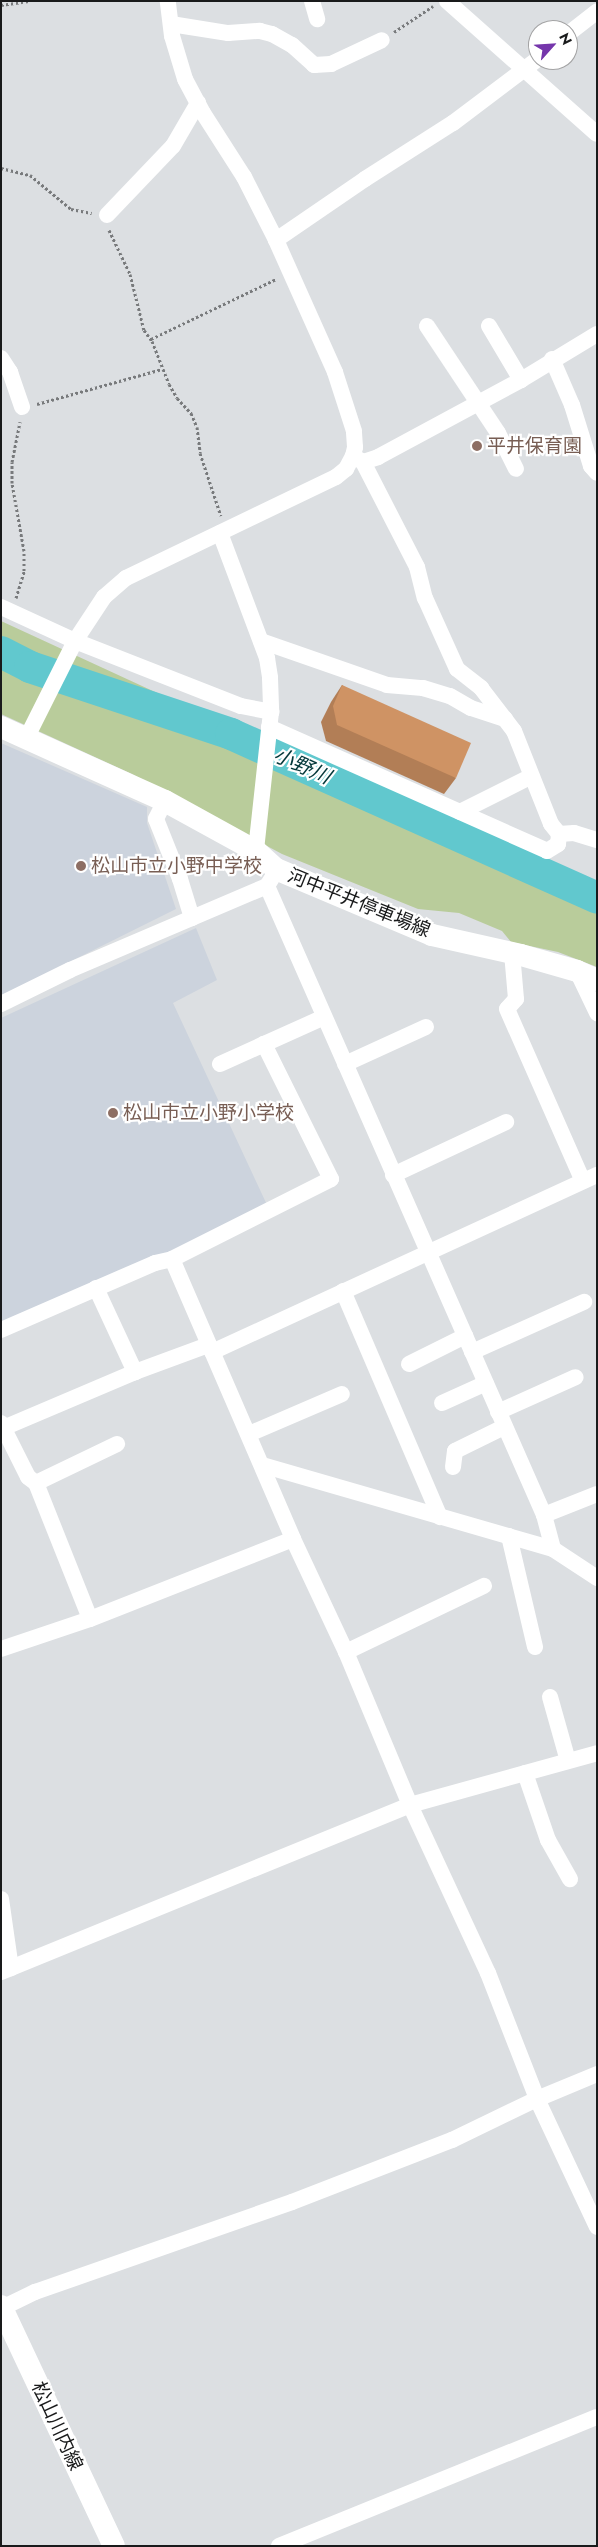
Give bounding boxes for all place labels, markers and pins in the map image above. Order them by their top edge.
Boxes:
place label: 平井保育園 [487,435,582,457]
marker: 平井保育園 [471,440,483,452]
place label: 松山市立小野中学校 [91,855,262,877]
marker: 松山市立小野中学校 [75,860,87,872]
place label: 松山市立小野小学校 [123,1102,294,1124]
marker: 松山市立小野小学校 [107,1107,119,1119]

